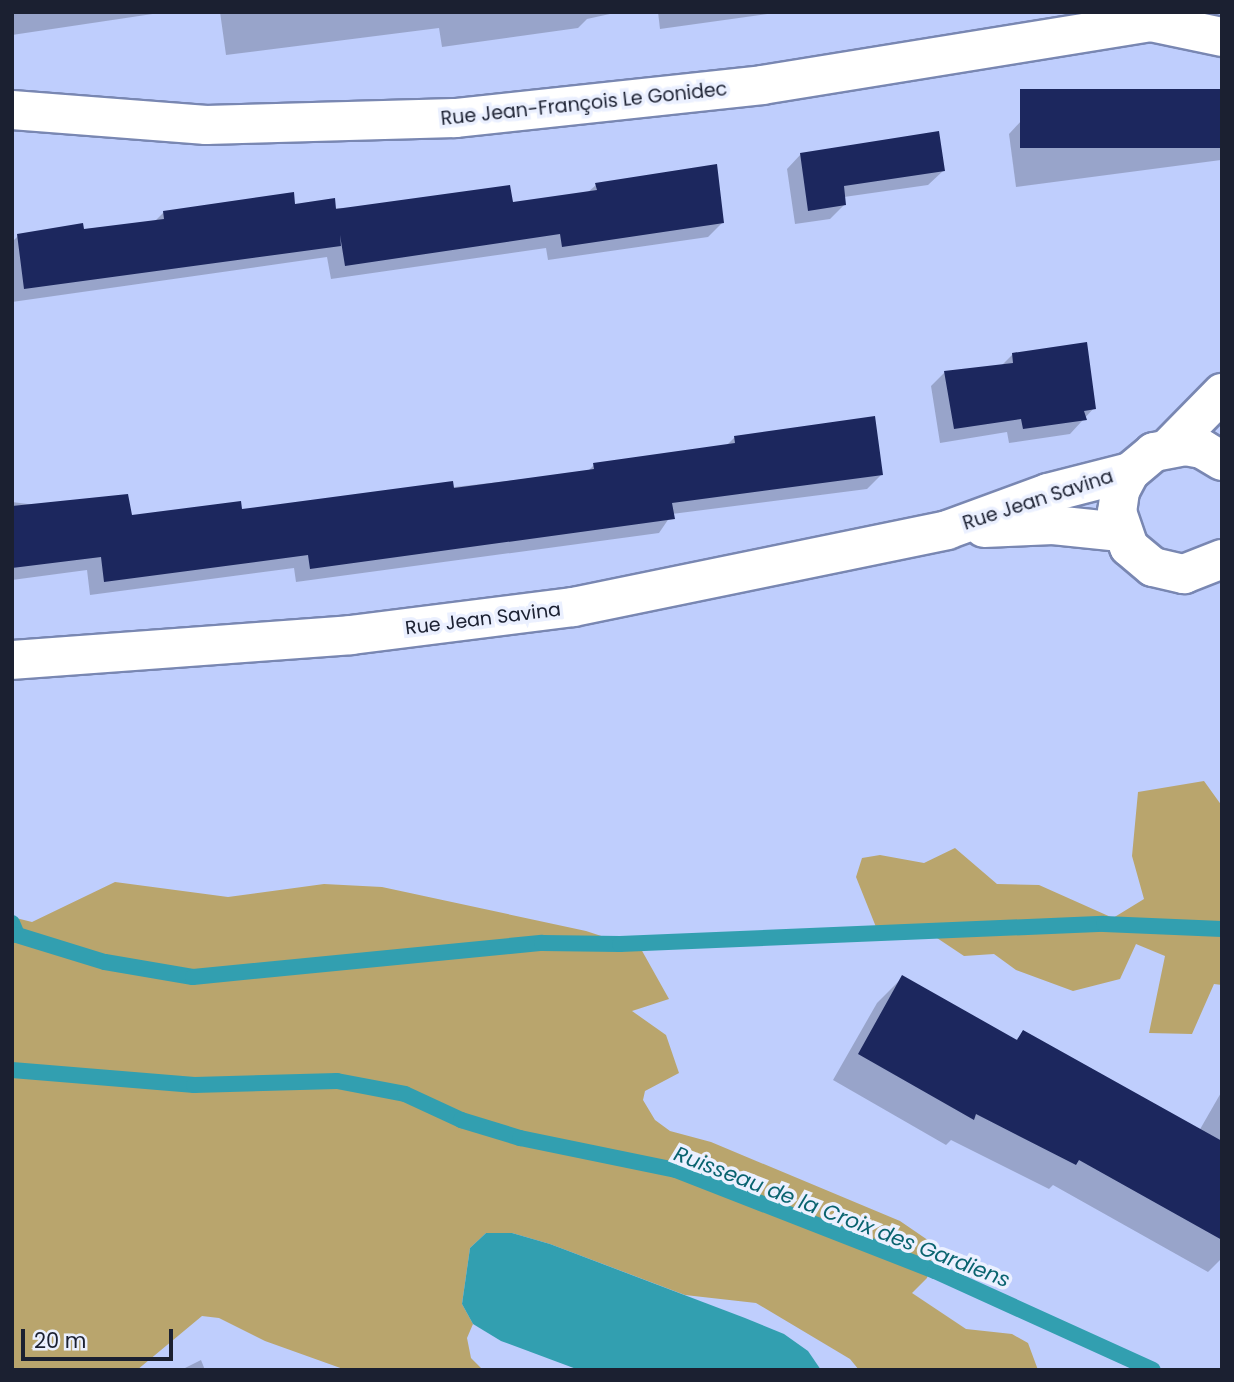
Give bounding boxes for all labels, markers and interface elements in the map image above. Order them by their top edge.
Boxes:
street label: Rue Jean-François Le Gonidec [440,78,728,130]
street label: Rue Jean Savina [960,465,1116,535]
street label: Rue Jean Savina [404,598,562,640]
water label: Ruisseau de la Croix des Gardiens [670,1141,1014,1293]
scale bar [24,1316,177,1360]
text: 20 m [34,1326,87,1355]

